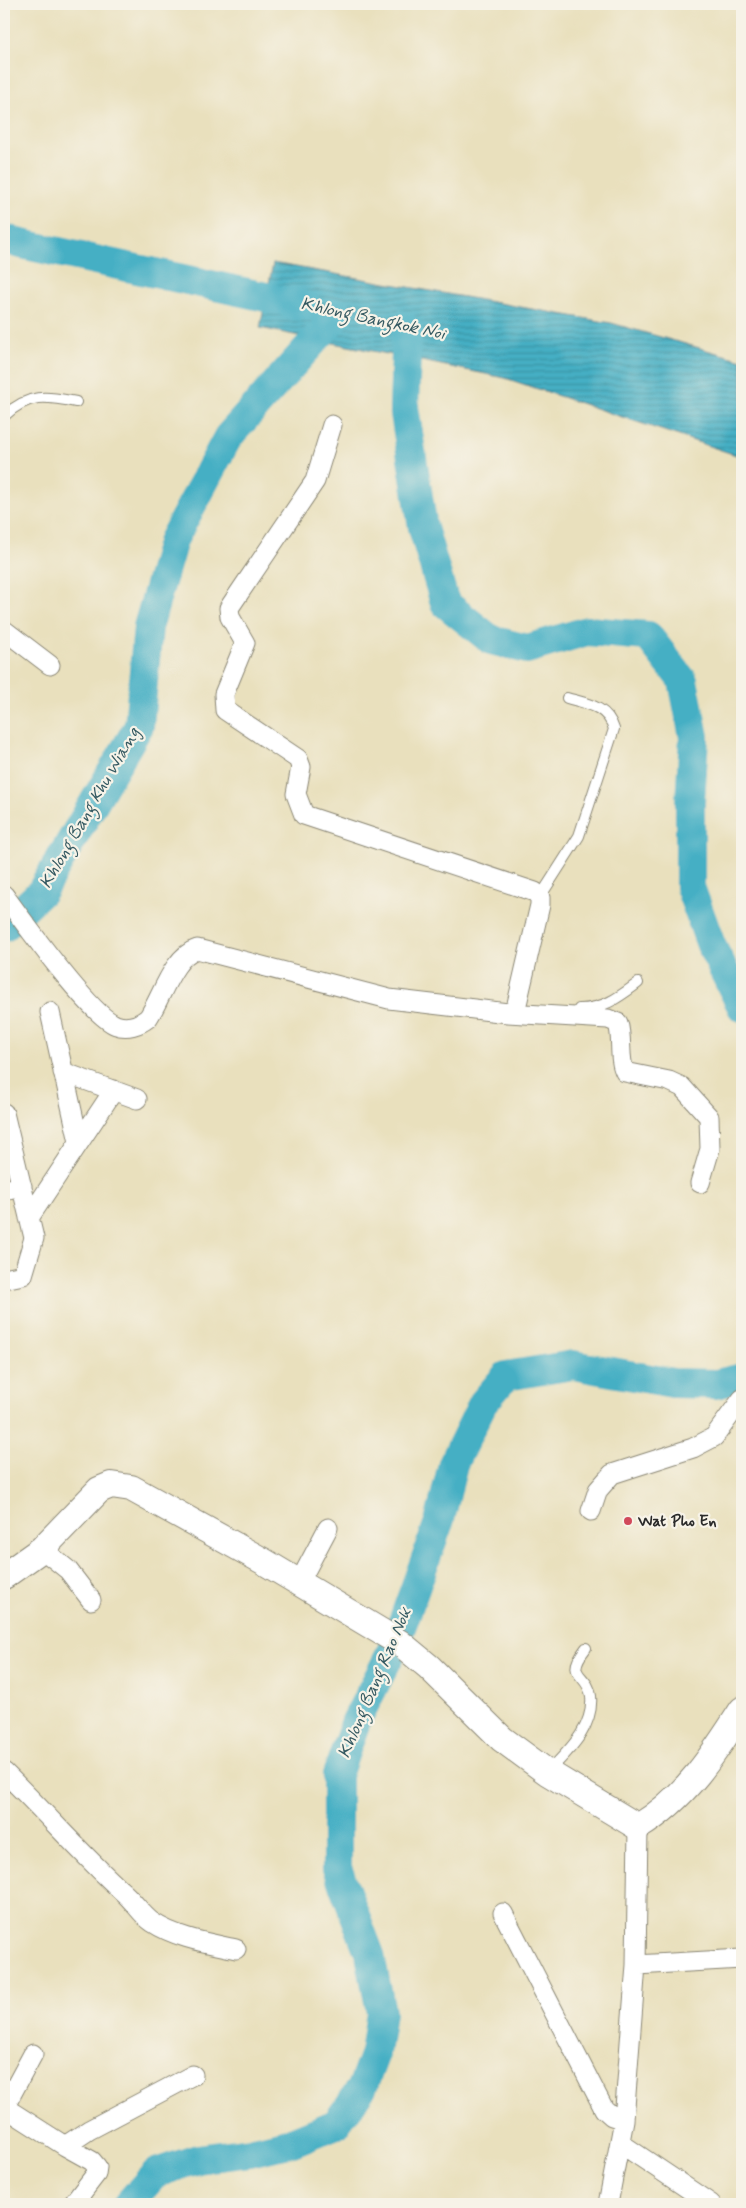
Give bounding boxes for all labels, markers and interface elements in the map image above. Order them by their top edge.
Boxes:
water label: Khlong Bangkok Noi [298,292,449,348]
water label: Khlong Bang Khu Wiang [34,722,148,894]
place label: Wat Pho En [637,1511,717,1532]
marker: Wat Pho En [622,1515,634,1527]
water label: Khlong Bang Rao Nok [332,1603,420,1763]

